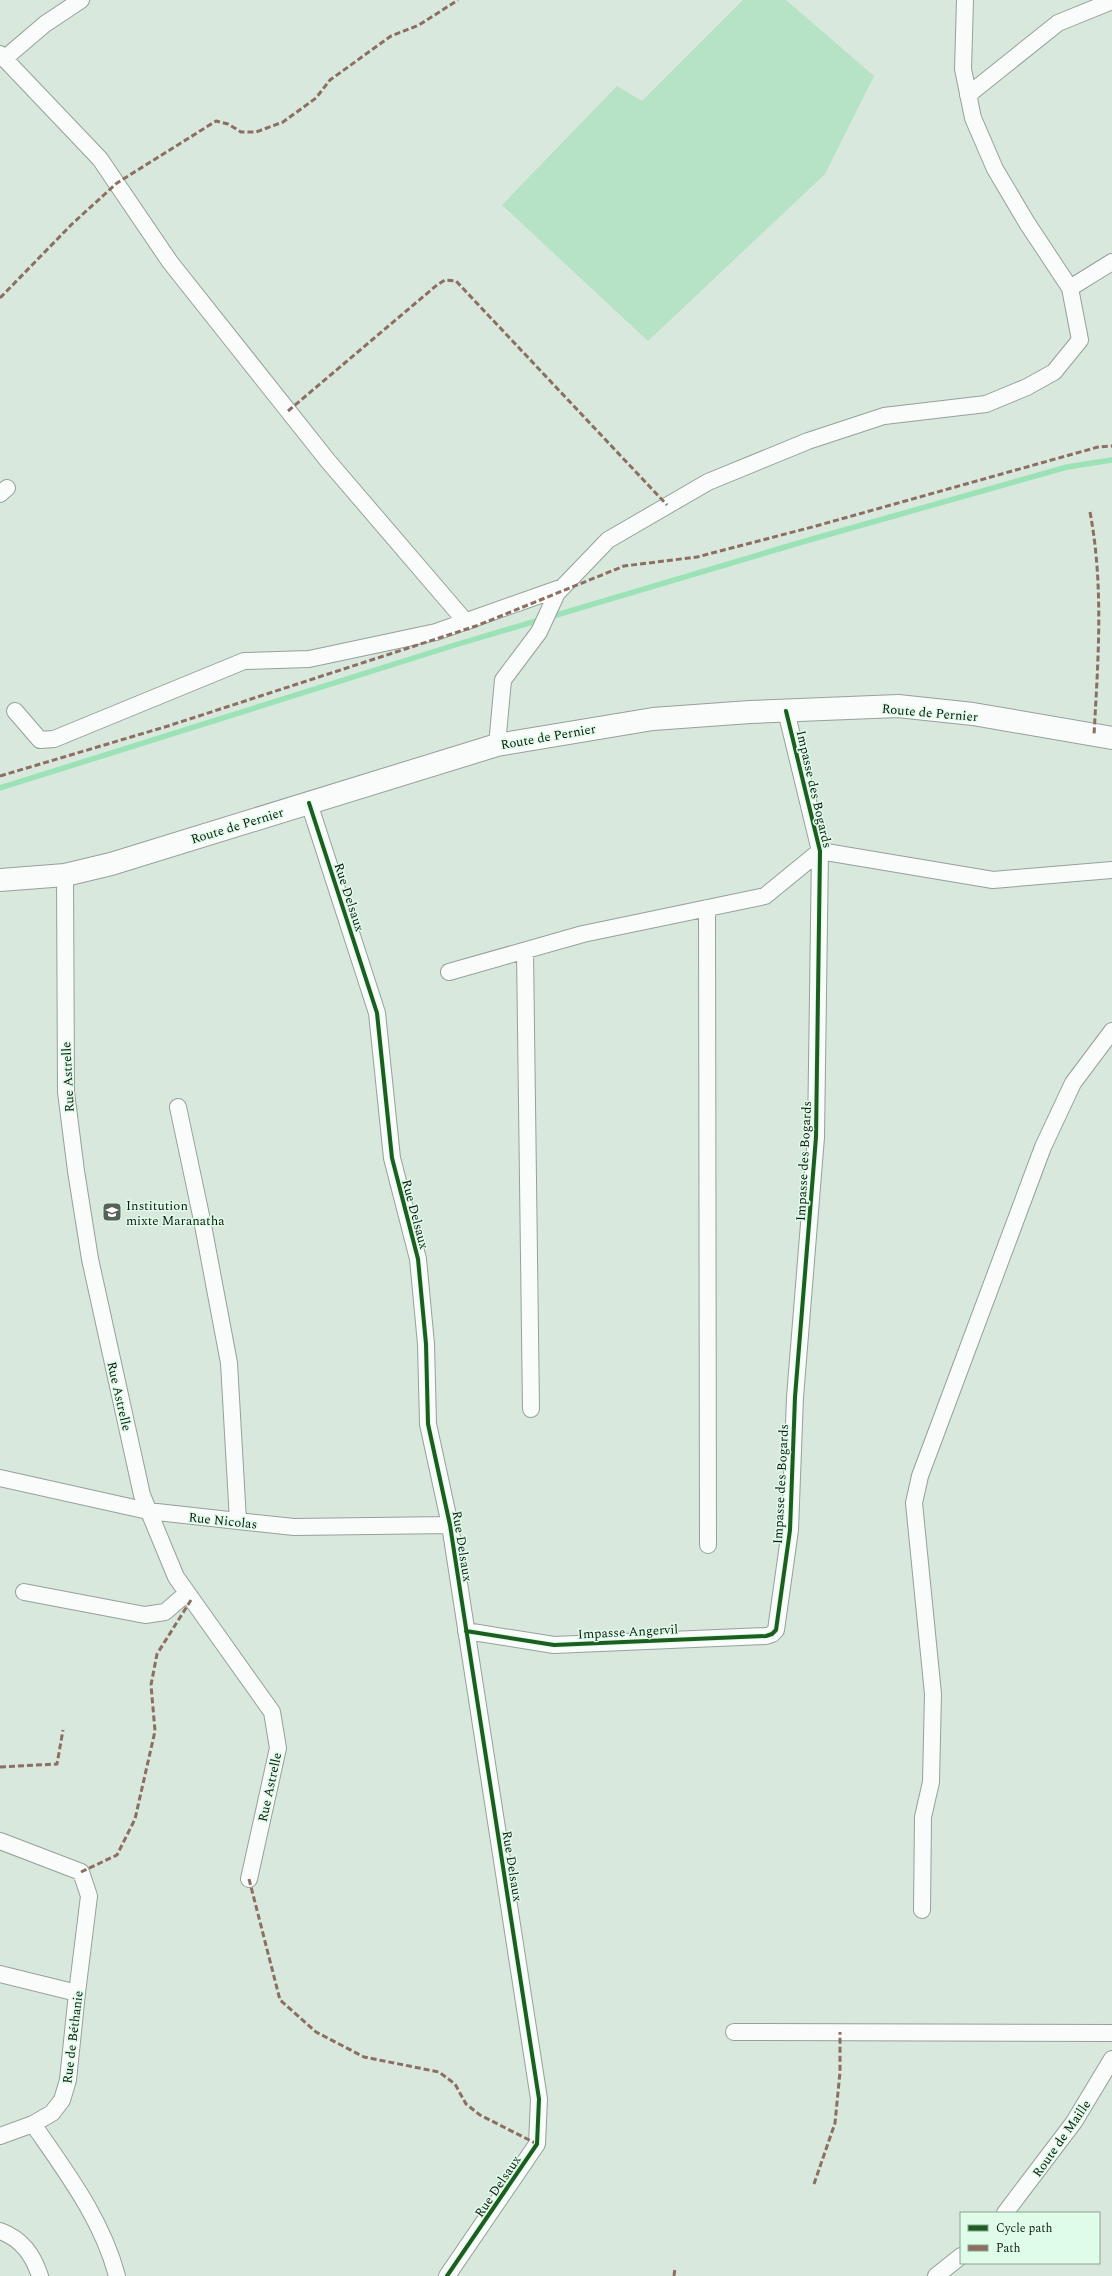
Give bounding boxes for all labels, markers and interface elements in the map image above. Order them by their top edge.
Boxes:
street label: Route de Pernier [881,699,979,727]
street label: Route de Pernier [499,719,597,755]
street label: Impasse des Bogards [791,728,837,850]
street label: Route de Pernier [188,802,286,850]
street label: Rue Delsaux [329,860,370,935]
street label: Rue Astrelle [56,1041,80,1113]
street label: Impasse des Bogards [791,1101,817,1222]
street label: Rue Delsaux [396,1177,434,1252]
place label: Institution mixte Maranatha [126,1196,225,1231]
school or university icon: Institution mixte Maranatha [101,1201,123,1223]
street label: Rue Astrelle [101,1360,137,1433]
street label: Impasse des Bogards [768,1424,794,1545]
street label: Rue Nicolas [188,1507,258,1535]
street label: Rue Delsaux [447,1509,478,1583]
street label: Impasse Angervil [577,1619,679,1645]
street label: Rue Astrelle [253,1751,287,1824]
street label: Rue Delsaux [497,1829,528,1903]
street label: Rue de Béthanie [57,1989,89,2085]
street label: Route de Maille [1028,2096,1096,2181]
street label: Rue Delsaux [470,2151,526,2222]
legend [960,2212,1100,2264]
text: Cycle path [996,2219,1053,2238]
text: Path [996,2239,1021,2258]

